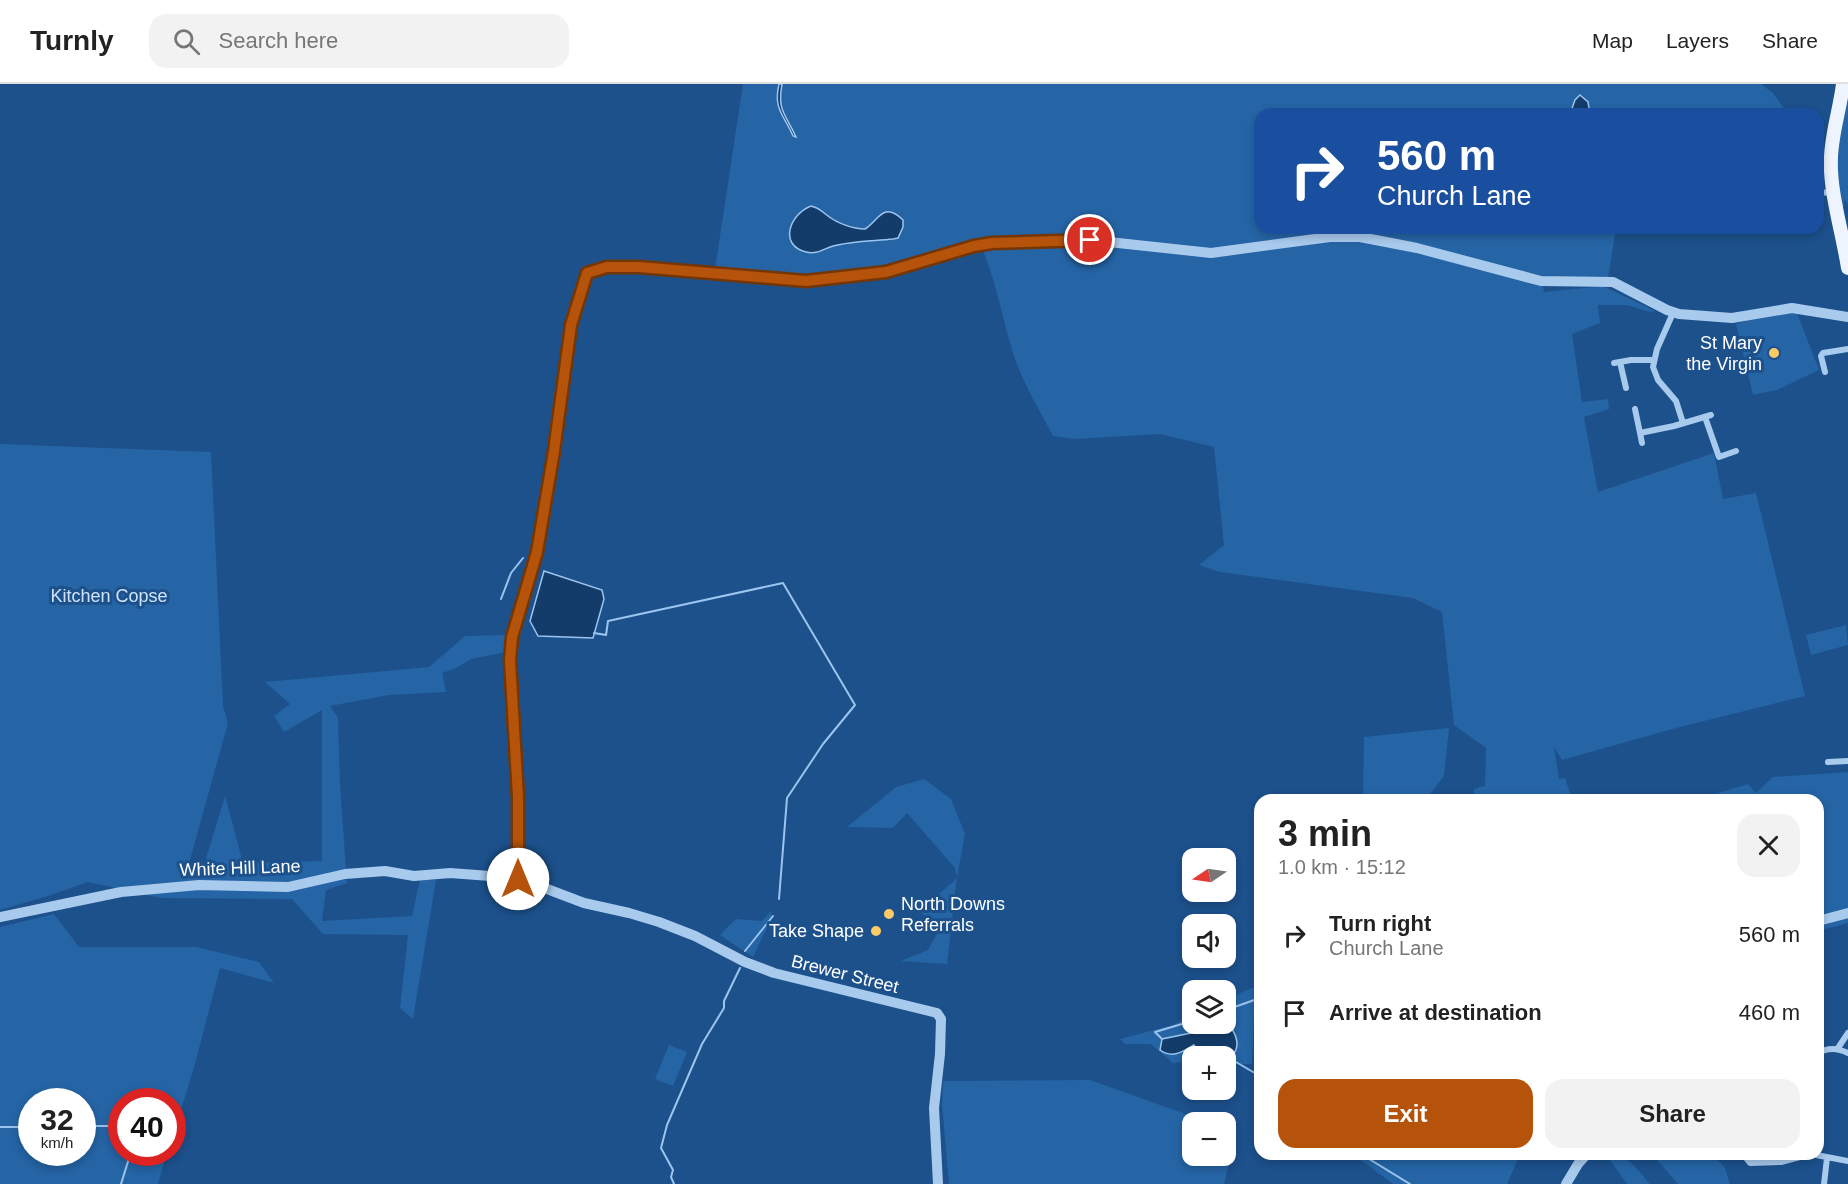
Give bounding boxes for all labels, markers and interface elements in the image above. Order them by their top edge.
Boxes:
search box [149,14,569,68]
text: Turnly [30,25,113,56]
icon: search [170,25,203,58]
text: Search here [218,28,338,53]
text: Map [1592,29,1633,52]
text: Layers [1666,29,1729,52]
text: Share [1762,29,1818,52]
icon: right [1278,132,1356,210]
text: 560 m [1377,132,1496,179]
text: Church Lane [1377,181,1532,211]
pin [1064,214,1115,265]
icon: arrive [1073,223,1106,256]
place label: St Mary the Virgin [1686,333,1762,374]
marker: St Mary the Virgin [1767,346,1781,360]
park label: Kitchen Copse [50,586,168,606]
text: 3 min [1278,813,1372,854]
button: close [1737,814,1800,877]
position arrow [486,847,550,911]
north arrow [1182,848,1236,902]
map controls [1182,848,1236,1166]
street label: White Hill Lane [179,856,301,880]
text: 1.0 km · 15:12 [1278,856,1406,878]
place label: North Downs Referrals [901,894,1005,935]
marker: North Downs Referrals [882,907,896,921]
text: Turn right [1329,911,1431,936]
button: sound [1182,914,1236,968]
icon: right [1278,919,1311,952]
place label: Take Shape [769,921,864,941]
text: 560 m [1739,922,1800,947]
marker: Take Shape [869,924,883,938]
text: Church Lane [1329,937,1444,959]
street label: Brewer Street [789,951,901,997]
button: layers [1182,980,1236,1034]
icon: arrive [1278,997,1311,1030]
text: Arrive at destination [1329,1000,1542,1025]
text: 460 m [1739,1000,1800,1025]
button: + [1182,1046,1236,1100]
button: Exit [1278,1079,1533,1148]
button: Share [1545,1079,1800,1148]
speed limit sign: 40 [108,1088,186,1166]
text: 32 [40,1103,74,1136]
button: − [1182,1112,1236,1166]
text: km/h [41,1134,73,1151]

